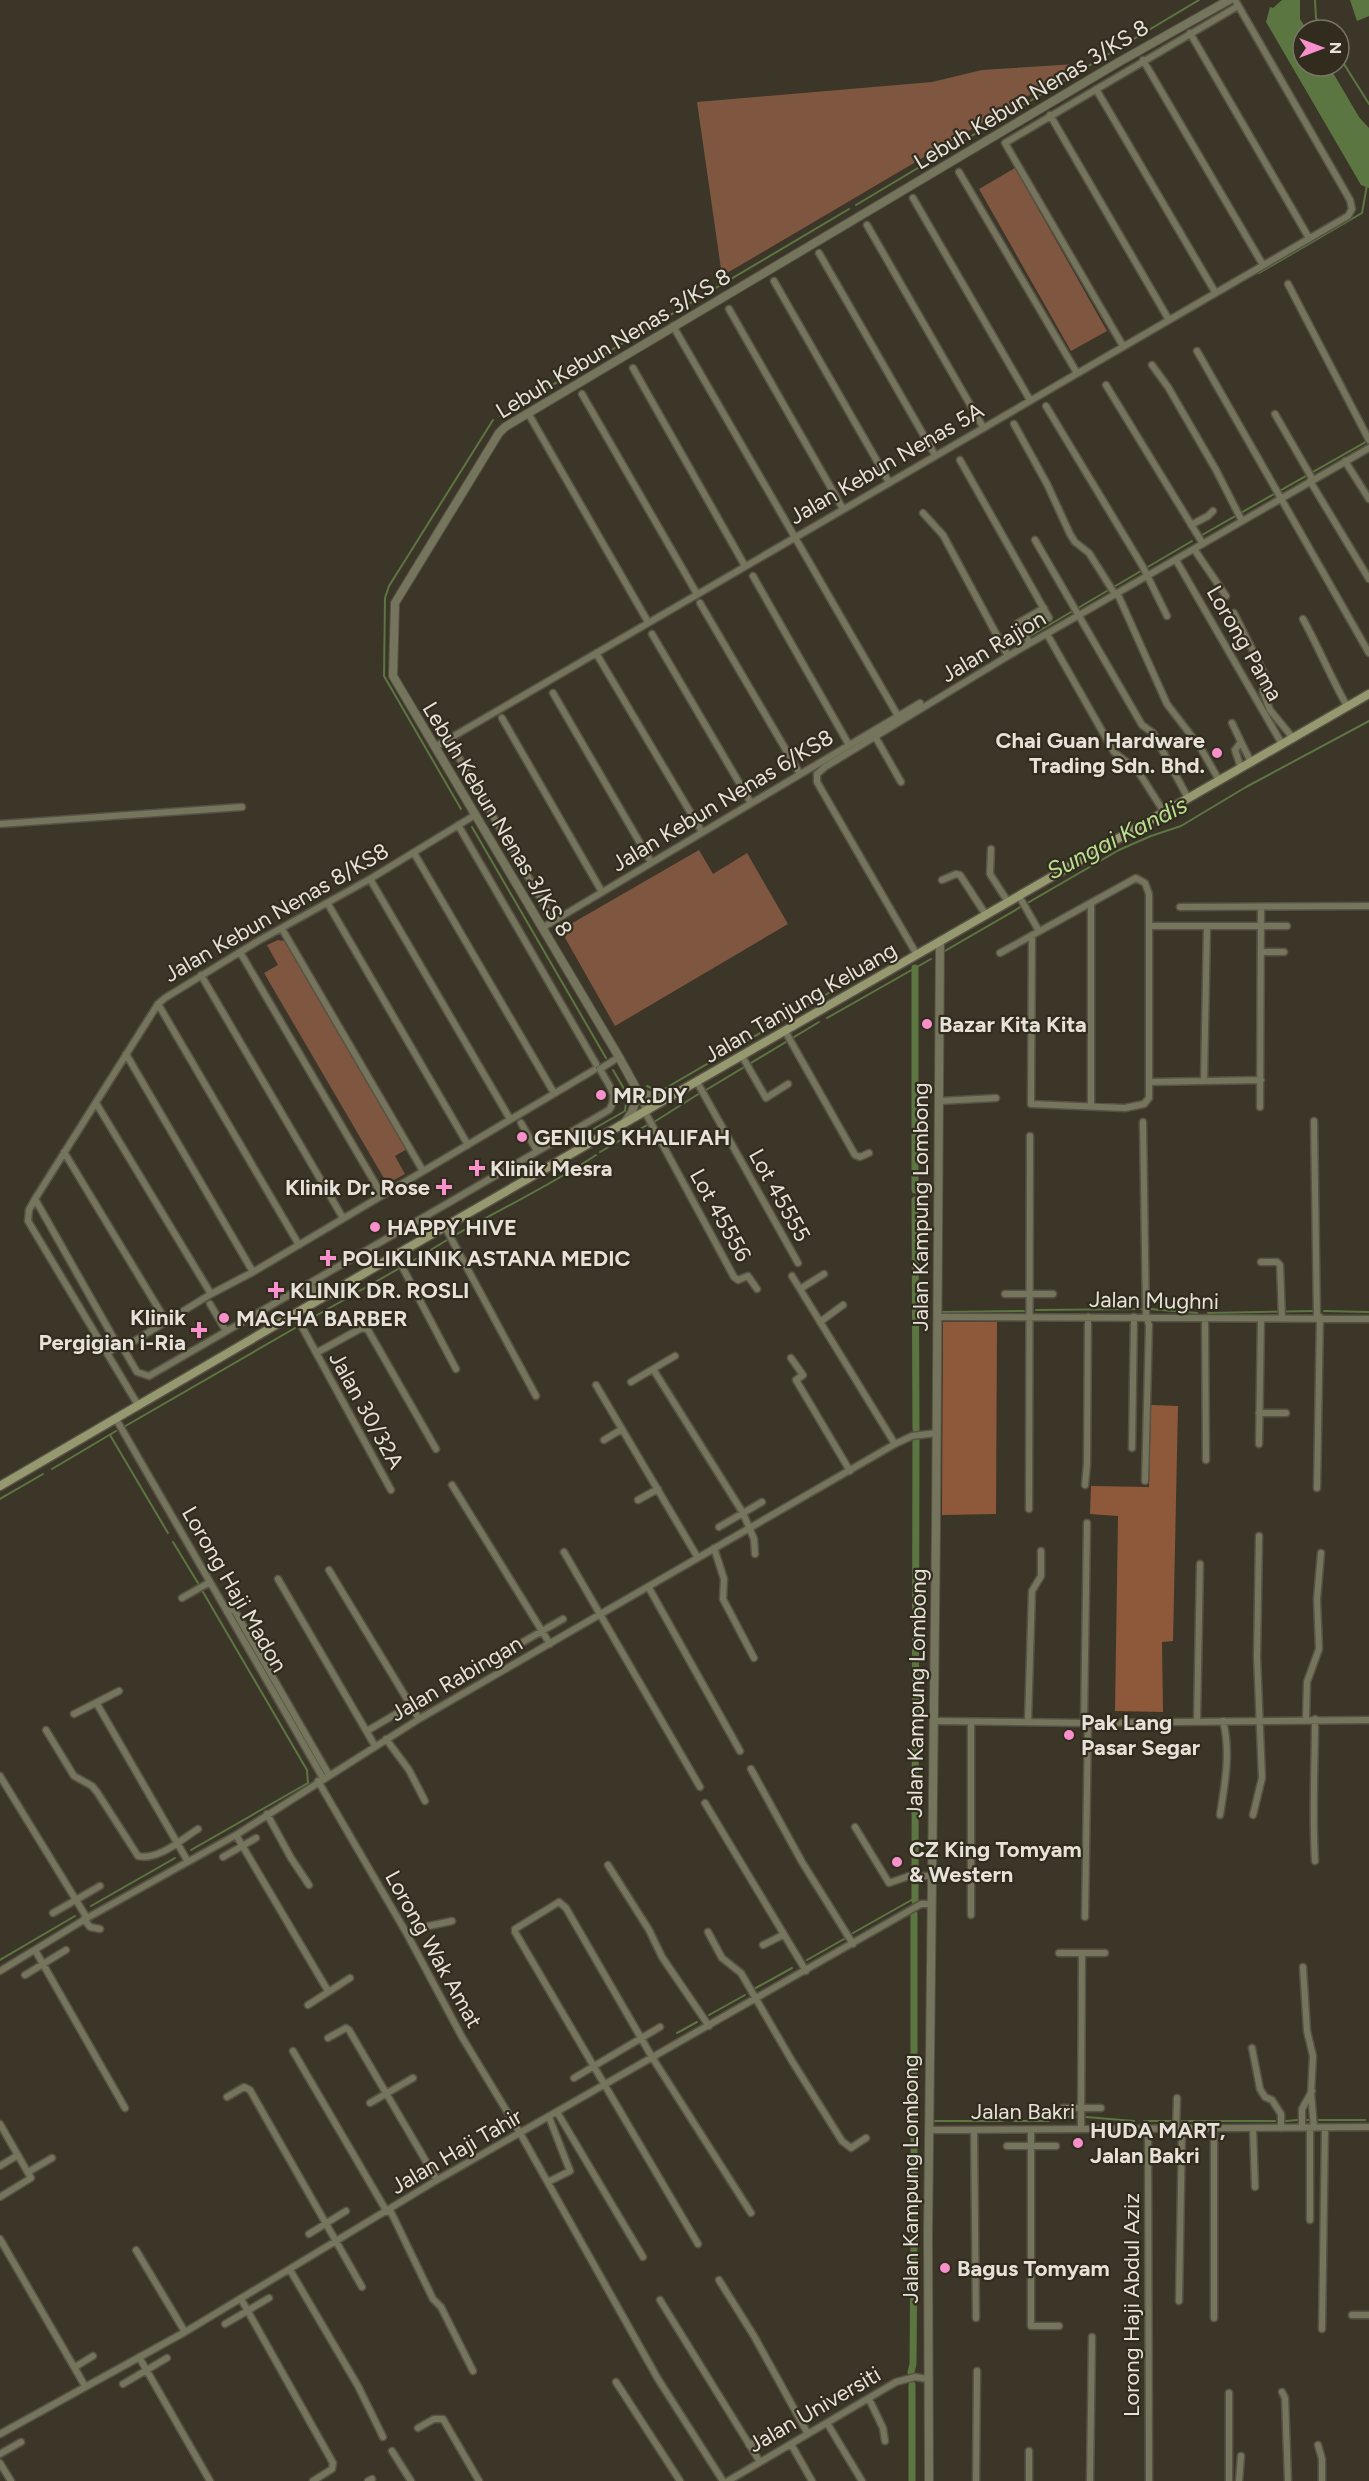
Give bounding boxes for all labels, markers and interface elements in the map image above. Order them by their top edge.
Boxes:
street label: Lebuh Kebun Nenas 3/KS 8 [909,14,1154,175]
north arrow [1291,18,1351,78]
text: N [1326,42,1345,54]
street label: Lebuh Kebun Nenas 3/KS 8 [491,263,736,424]
street label: Jalan Kebun Nenas 5A [784,397,988,530]
street label: Lorong Pama [1201,581,1288,706]
street label: Jalan Rajion [936,605,1051,688]
street label: Lebuh Kebun Nenas 3/KS 8 [417,697,578,942]
street label: Jalan Kebun Nenas 6/KS8 [606,723,838,877]
place label: Chai Guan Hardware Trading Sdn. Bhd. [996,727,1205,779]
marker: Chai Guan Hardware Trading Sdn. Bhd. [1210,746,1224,760]
water label: Sungai Kandis [1042,790,1192,885]
street label: Jalan Kebun Nenas 8/KS8 [159,837,393,988]
street label: Jalan Tanjung Keluang [699,936,901,1069]
place label: Bazar Kita Kita [939,1011,1087,1038]
marker: Bazar Kita Kita [920,1017,934,1031]
place label: MR.DIY [613,1082,688,1109]
street label: Jalan Kampung Lombong [907,1082,934,1332]
marker: MR.DIY [594,1088,608,1102]
place label: GENIUS KHALIFAH [534,1124,730,1151]
marker: GENIUS KHALIFAH [515,1130,529,1144]
street label: Lot 45555 [743,1144,816,1246]
place label: Klinik Mesra [490,1155,613,1182]
marker: Klinik Mesra [468,1159,486,1177]
street label: Lot 45556 [684,1164,757,1266]
place label: Klinik Dr. Rose [285,1174,430,1201]
marker: Klinik Dr. Rose [435,1178,453,1196]
place label: HAPPY HIVE [387,1214,517,1241]
marker: HAPPY HIVE [368,1220,382,1234]
place label: POLIKLINIK ASTANA MEDIC [342,1245,631,1272]
marker: POLIKLINIK ASTANA MEDIC [319,1249,337,1267]
place label: KLINIK DR. ROSLI [290,1277,469,1304]
marker: KLINIK DR. ROSLI [267,1281,285,1299]
street label: Jalan Mughni [1089,1286,1219,1315]
place label: Klinik Pergigian i-Ria [39,1304,186,1356]
place label: MACHA BARBER [236,1305,407,1332]
marker: MACHA BARBER [217,1311,231,1325]
marker: Klinik Pergigian i-Ria [190,1321,208,1339]
street label: Jalan 30/32A [323,1347,410,1474]
street label: Lorong Haji Madon [176,1502,293,1677]
street label: Jalan Kampung Lombong [901,1568,932,1818]
street label: Jalan Rabingan [385,1630,527,1727]
place label: Pak Lang Pasar Segar [1081,1709,1201,1761]
marker: Pak Lang Pasar Segar [1062,1728,1076,1742]
place label: CZ King Tomyam & Western [909,1836,1082,1888]
marker: CZ King Tomyam & Western [890,1855,904,1869]
street label: Lorong Wak Amat [379,1866,488,2033]
street label: Jalan Kampung Lombong [897,2054,924,2304]
street label: Jalan Bakri [971,2098,1075,2125]
street label: Jalan Haji Tahir [386,2103,527,2200]
place label: HUDA MART, Jalan Bakri [1090,2117,1225,2169]
marker: HUDA MART, Jalan Bakri [1071,2136,1085,2150]
street label: Lorong Haji Abdul Aziz [1118,2193,1145,2417]
place label: Bagus Tomyam [957,2255,1110,2282]
marker: Bagus Tomyam [938,2261,952,2275]
street label: Jalan Universiti [743,2361,885,2458]

